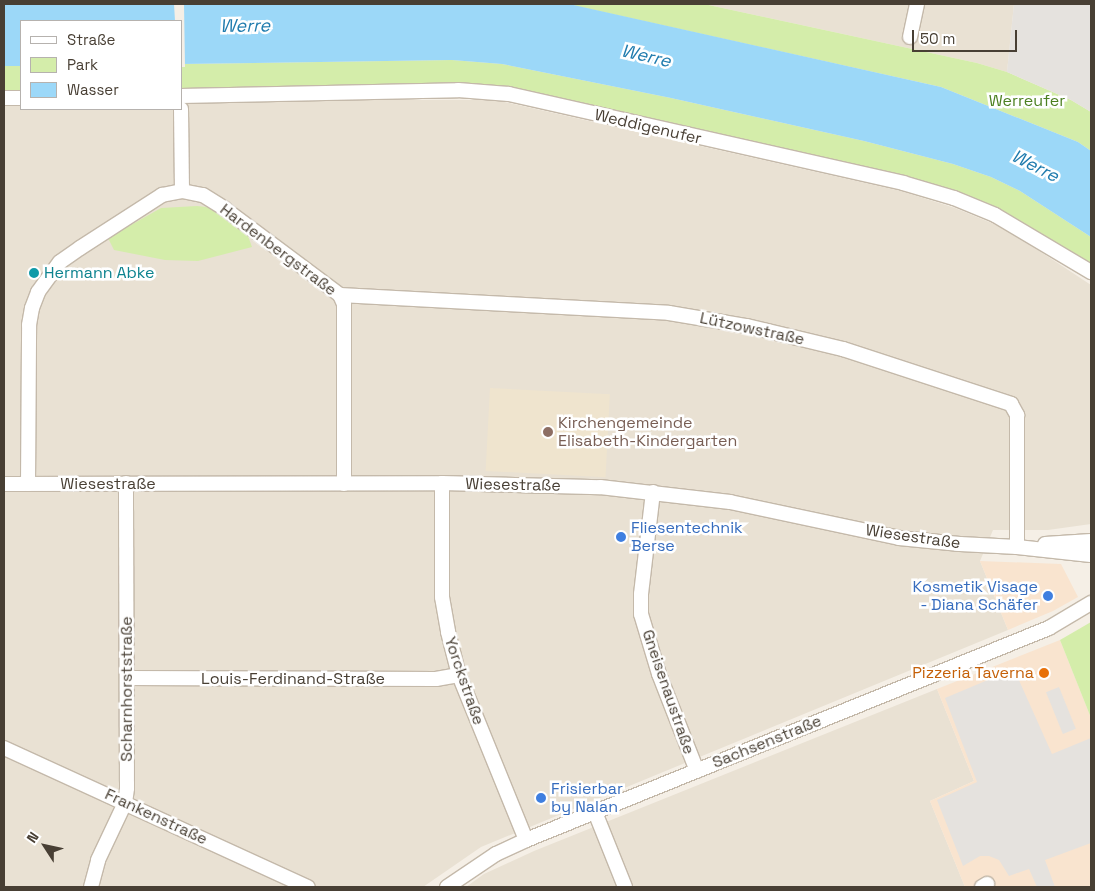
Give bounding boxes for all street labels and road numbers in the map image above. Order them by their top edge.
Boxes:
street label: Weddigenufer [593,105,703,149]
street label: Hardenbergstraße [216,200,340,300]
street label: Lützowstraße [698,309,806,349]
street label: Wiesestraße [60,474,156,494]
street label: Wiesestraße [465,475,561,495]
street label: Wiesestraße [864,521,962,553]
street label: Scharnhorststraße [117,616,137,762]
street label: Gneisenaustraße [638,627,698,757]
street label: Yorckstraße [440,634,488,728]
street label: Louis-Ferdinand-Straße [201,669,385,689]
street label: Sachsenstraße [710,711,824,773]
street label: Frankenstraße [102,785,210,849]

